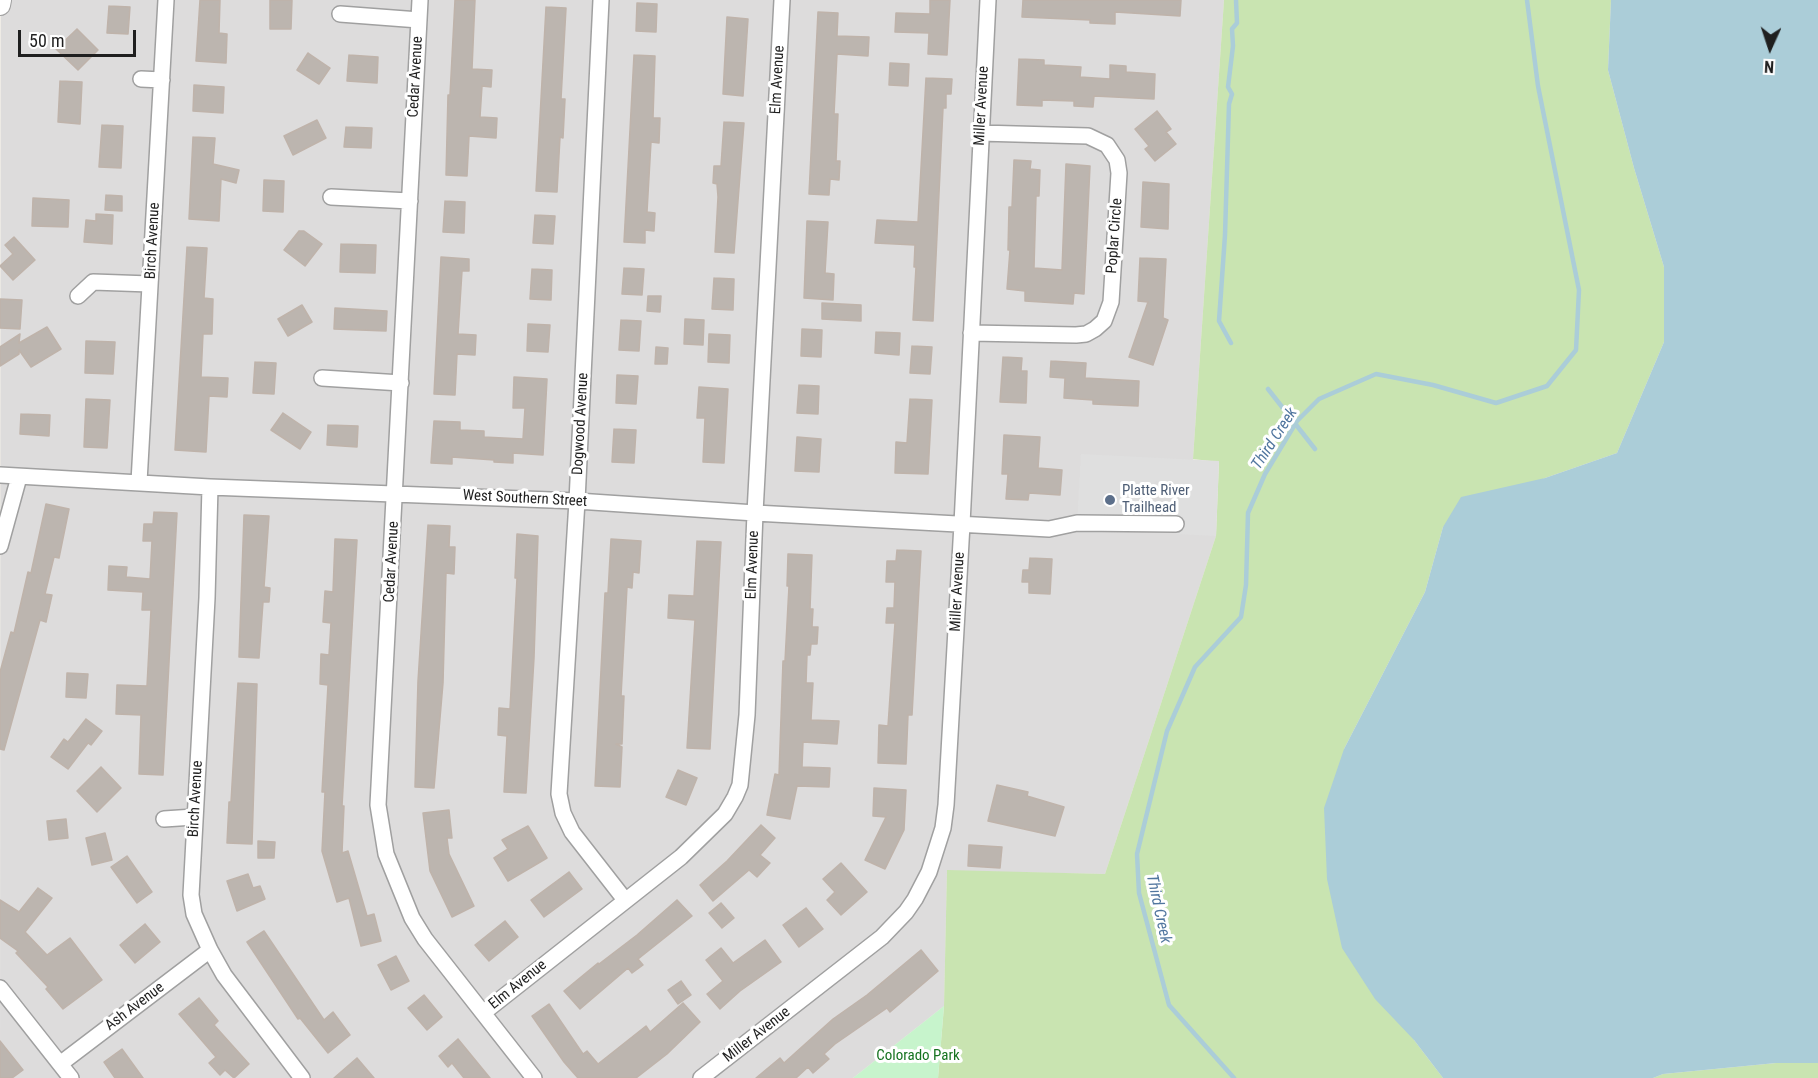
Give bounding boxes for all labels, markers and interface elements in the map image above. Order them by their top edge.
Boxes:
scale bar [21,18,140,56]
north arrow [1740,18,1800,78]
text: 50 m [29,30,64,51]
street label: Cedar Avenue [405,36,427,118]
street label: Elm Avenue [767,45,789,115]
text: N [1764,57,1774,76]
street label: Miller Avenue [971,66,993,146]
street label: Poplar Circle [1103,198,1127,274]
street label: Birch Avenue [142,202,164,280]
street label: Dogwood Avenue [569,372,593,476]
water label: Third Creek [1248,404,1302,474]
place label: Platte River Trailhead [1122,482,1190,517]
street label: West Southern Street [462,487,588,511]
marker: Platte River Trailhead [1103,493,1117,507]
street label: Cedar Avenue [381,521,403,603]
street label: Elm Avenue [743,530,763,600]
street label: Miller Avenue [947,552,969,632]
street label: Birch Avenue [185,760,207,838]
water label: Third Creek [1141,873,1175,945]
street label: Elm Avenue [486,956,550,1014]
street label: Ash Avenue [102,979,168,1035]
street label: Miller Avenue [720,1003,794,1067]
park label: Colorado Park [876,1047,960,1065]

